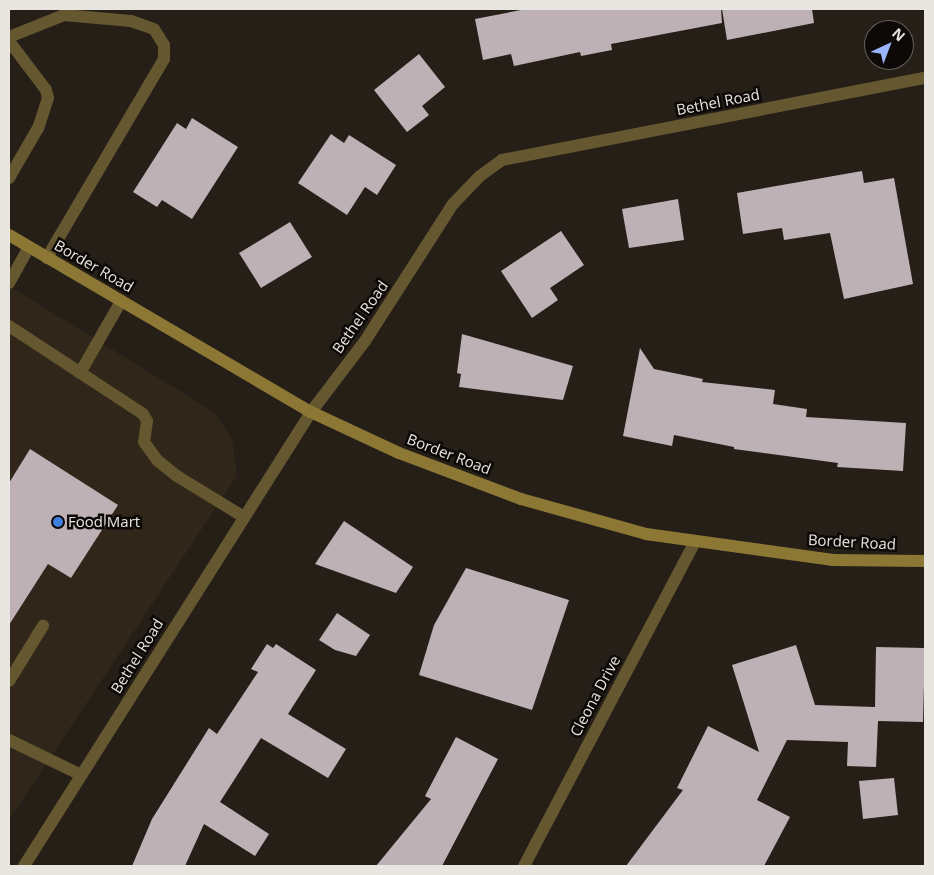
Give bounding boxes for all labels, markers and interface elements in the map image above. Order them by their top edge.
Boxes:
north arrow [864,20,914,70]
text: N [888,24,910,45]
street label: Bethel Road [675,85,761,119]
street label: Border Road [51,236,137,296]
street label: Bethel Road [328,277,392,357]
street label: Border Road [405,430,493,478]
place label: Food Mart [68,513,140,531]
marker: Food Mart [52,516,64,528]
street label: Border Road [807,531,897,553]
street label: Bethel Road [107,615,167,697]
street label: Cleona Drive [566,653,624,739]

